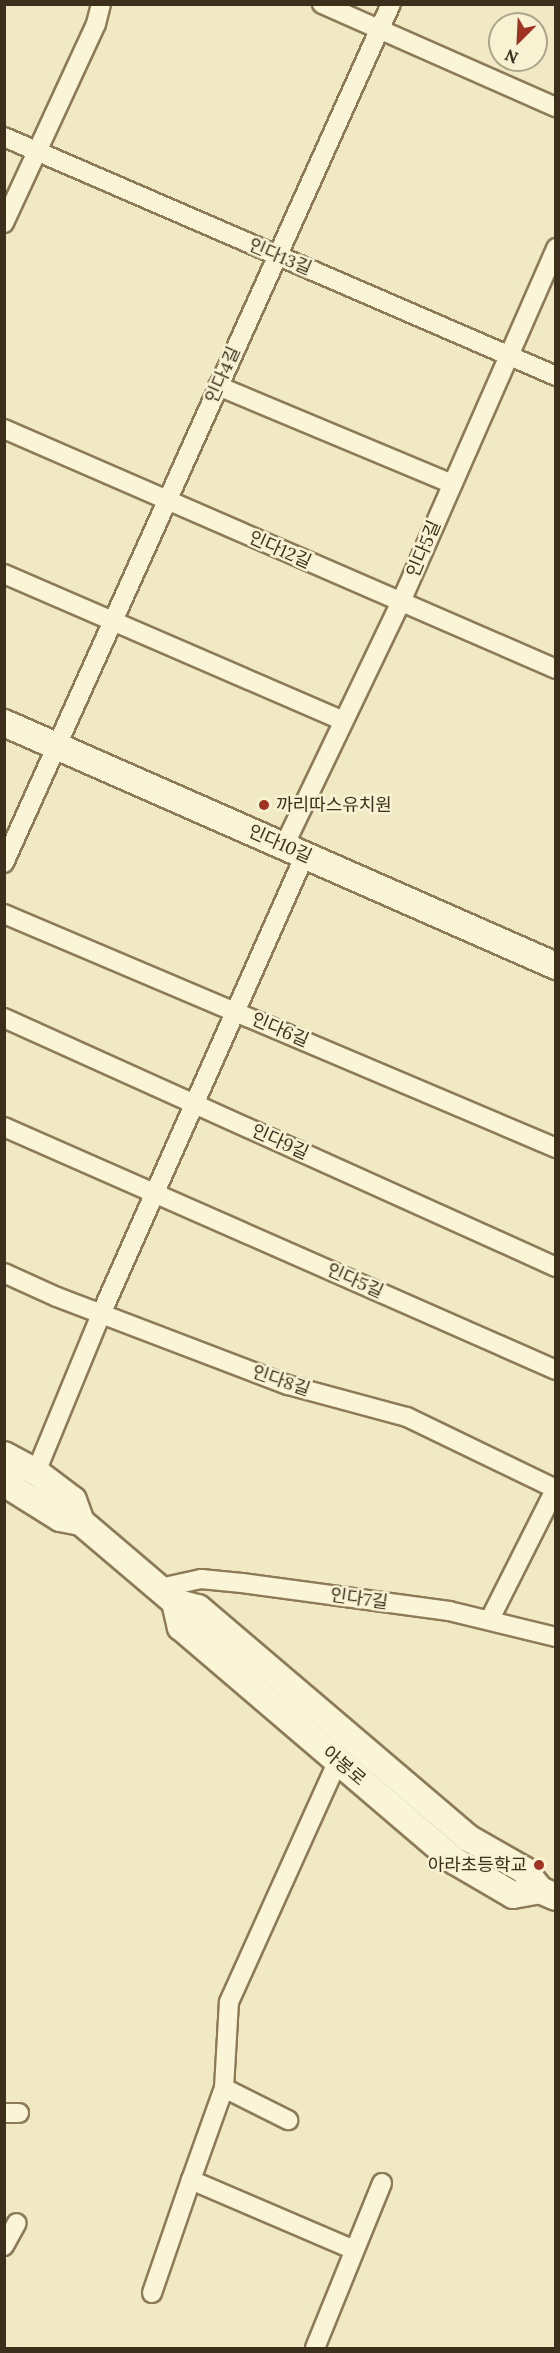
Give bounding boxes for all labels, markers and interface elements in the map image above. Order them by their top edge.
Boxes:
north arrow [488,12,548,72]
text: N [502,45,521,68]
street label: 인다13길 [245,234,315,280]
street label: 인다4길 [201,343,245,407]
street label: 인다5길 [402,517,446,581]
street label: 인다12길 [246,527,314,573]
place label: 까리따스유치원 [276,794,392,816]
marker: 까리따스유치원 [257,798,271,812]
street label: 인다10길 [245,820,315,868]
street label: 인다6길 [248,1008,312,1052]
street label: 인다9길 [248,1120,312,1164]
street label: 인다5길 [323,1259,387,1303]
street label: 인다8길 [249,1361,313,1401]
street label: 인다7길 [329,1584,389,1614]
street label: 아봉로 [318,1742,370,1790]
place label: 아라초등학교 [428,1854,527,1876]
marker: 아라초등학교 [532,1858,546,1872]

